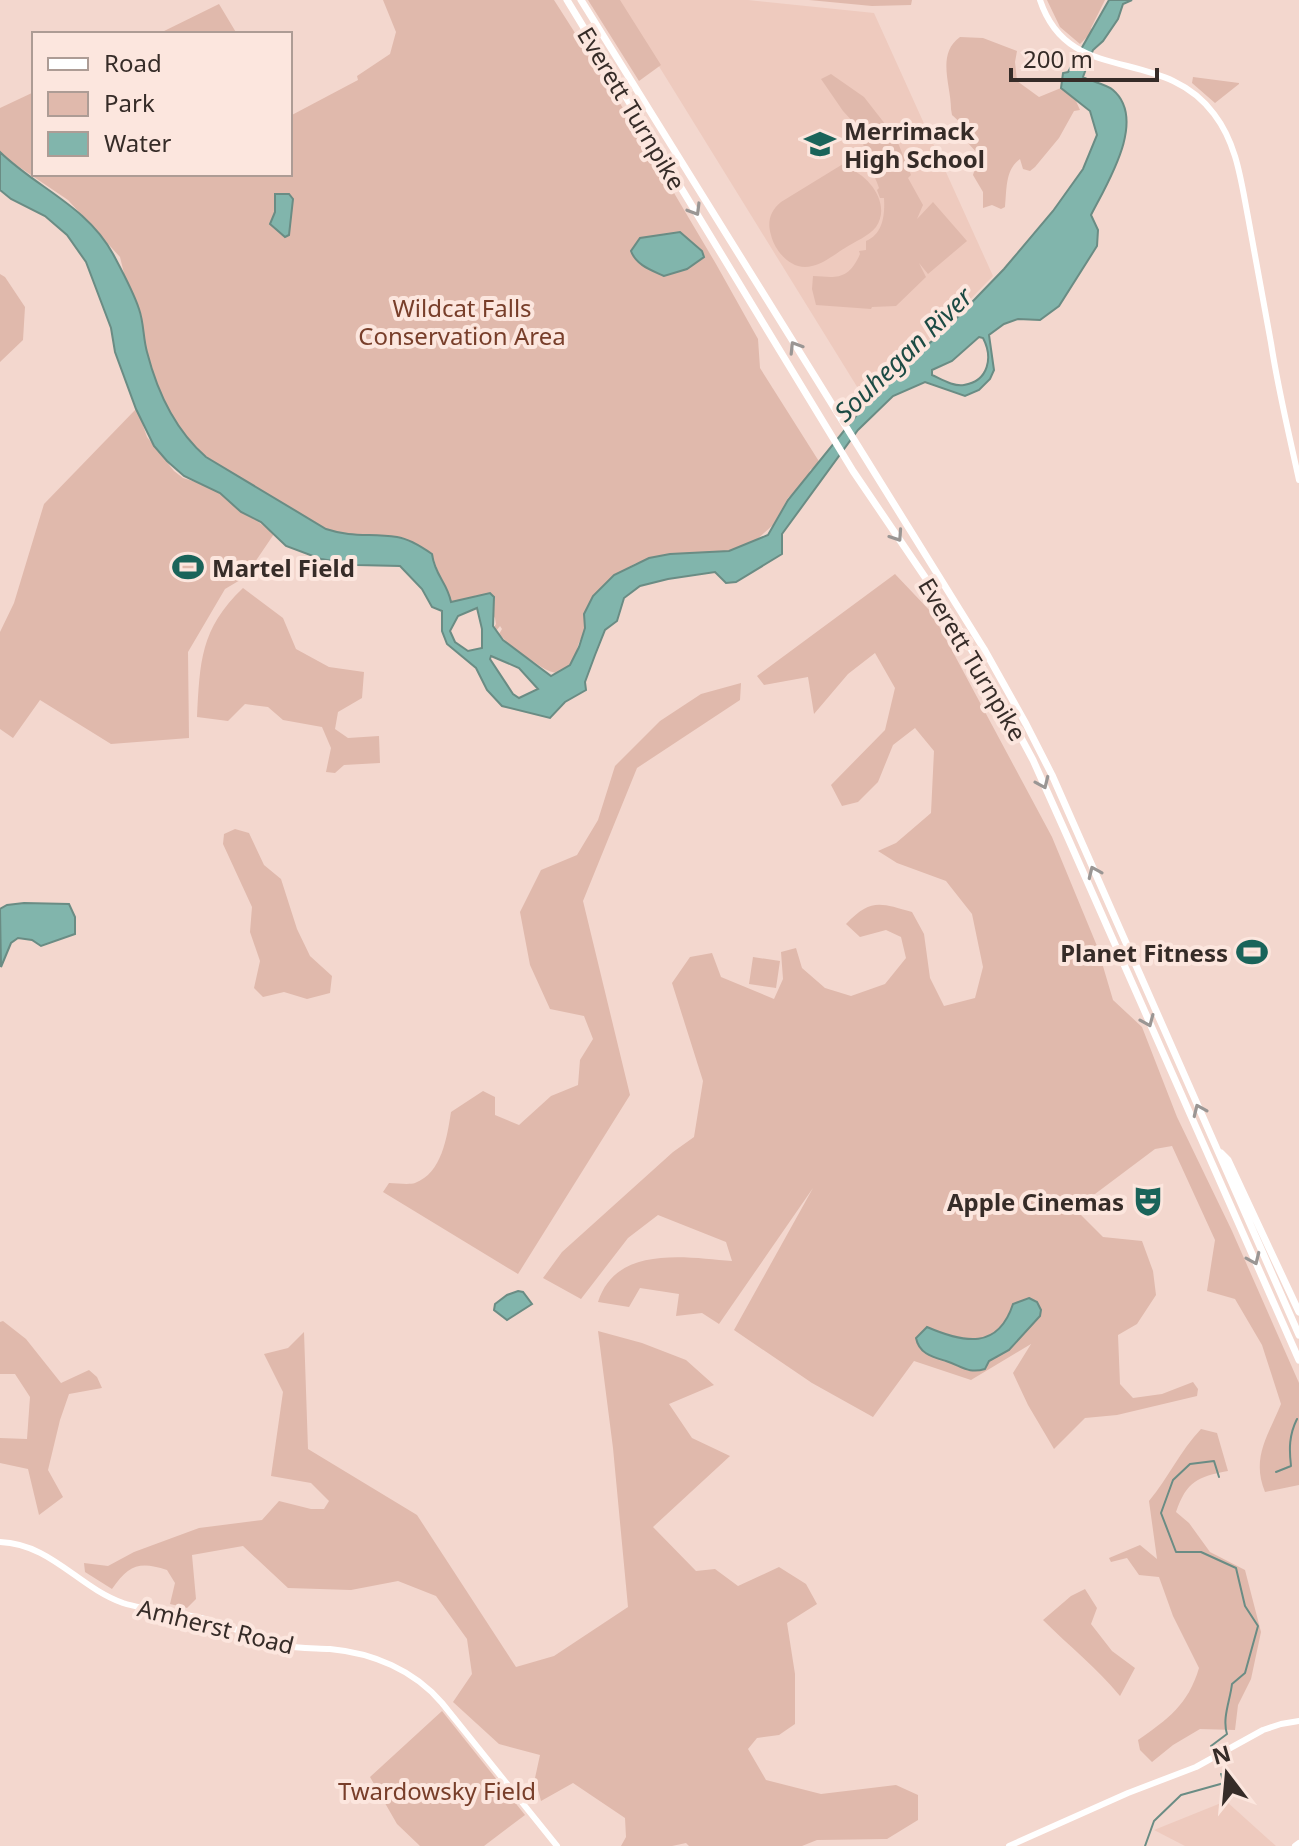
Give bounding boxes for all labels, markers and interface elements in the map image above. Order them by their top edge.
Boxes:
street label: Everett Turnpike [570,20,694,196]
legend [32,32,292,176]
scale bar [1011,32,1157,82]
text: 200 m [1023,42,1093,75]
text: Road [104,46,162,79]
text: Park [104,86,155,119]
place label: Merrimack High School [844,114,985,175]
text: Water [104,126,172,159]
school or university icon: Merrimack High School [803,127,837,161]
one-way arrow [685,201,700,216]
water label: Souhegan River [826,278,981,429]
park label: Wildcat Falls Conservation Area [358,291,566,352]
one-way arrow [790,341,805,356]
one-way arrow [887,527,902,541]
sports icon: Martel Field [171,550,205,584]
place label: Martel Field [212,551,355,584]
street label: Everett Turnpike [911,571,1035,747]
one-way arrow [1033,775,1049,790]
one-way arrow [1088,866,1104,880]
sports icon: Planet Fitness [1235,935,1269,969]
place label: Planet Fitness [1060,936,1228,969]
one-way arrow [1138,1013,1154,1027]
one-way arrow [1193,1104,1209,1118]
theatre icon: Apple Cinemas [1131,1184,1165,1218]
place label: Apple Cinemas [947,1185,1124,1218]
one-way arrow [1244,1250,1260,1265]
street label: Amherst Road [134,1591,298,1661]
north arrow [1187,1734,1267,1814]
text: N [1208,1737,1234,1771]
park label: Twardowsky Field [338,1774,536,1807]

